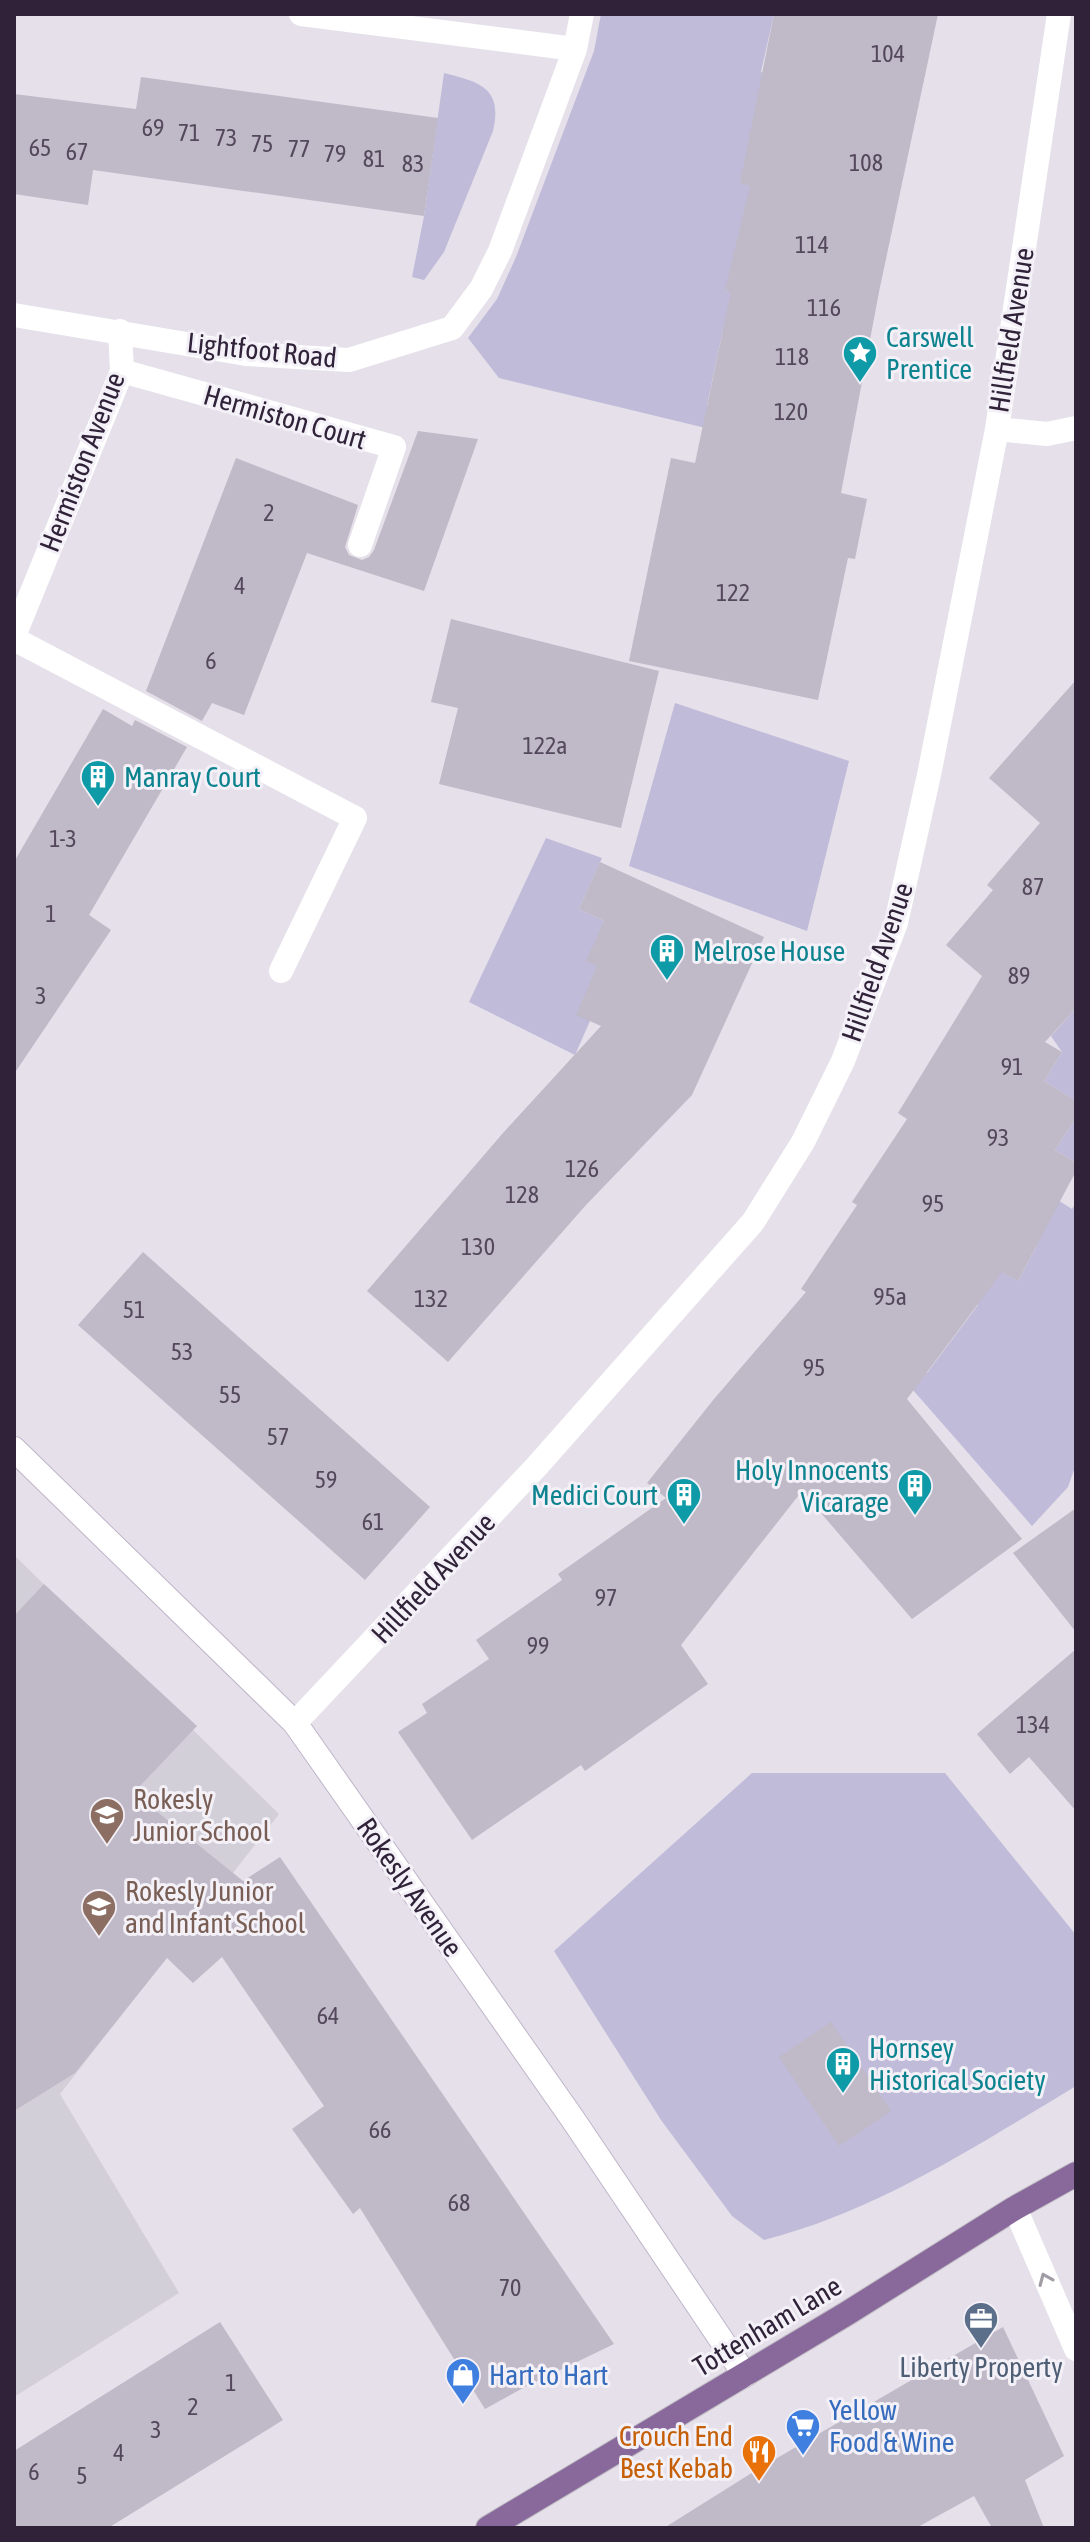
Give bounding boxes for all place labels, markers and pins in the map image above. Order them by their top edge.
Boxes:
place label: Carswell Prentice [886,321,974,385]
place icon: Carswell Prentice [841,334,879,384]
building icon: Manray Court [79,758,117,808]
place label: Manray Court [124,761,261,793]
building icon: Melrose House [648,932,686,982]
place label: Melrose House [693,935,845,967]
place label: Holy Innocents Vicarage [735,1454,889,1518]
building icon: Holy Innocents Vicarage [896,1467,934,1517]
building icon: Medici Court [665,1476,703,1526]
place label: Medici Court [531,1479,658,1511]
place label: Rokesly Junior School [133,1783,271,1847]
school or university icon: Rokesly Junior School [88,1796,126,1846]
place label: Rokesly Junior and Infant School [125,1875,306,1939]
school or university icon: Rokesly Junior and Infant School [80,1888,118,1938]
place label: Hornsey Historical Society [869,2032,1046,2096]
building icon: Hornsey Historical Society [824,2045,862,2095]
office icon: Liberty Property [962,2300,1000,2350]
place label: Liberty Property [899,2351,1063,2383]
shop icon: Hart to Hart [444,2356,482,2406]
place label: Hart to Hart [489,2359,608,2391]
place label: Yellow Food & Wine [829,2394,955,2458]
supermarket icon: Yellow Food & Wine [784,2407,822,2457]
place label: Crouch End Best Kebab [619,2420,733,2484]
restaurant icon: Crouch End Best Kebab [740,2433,778,2483]

